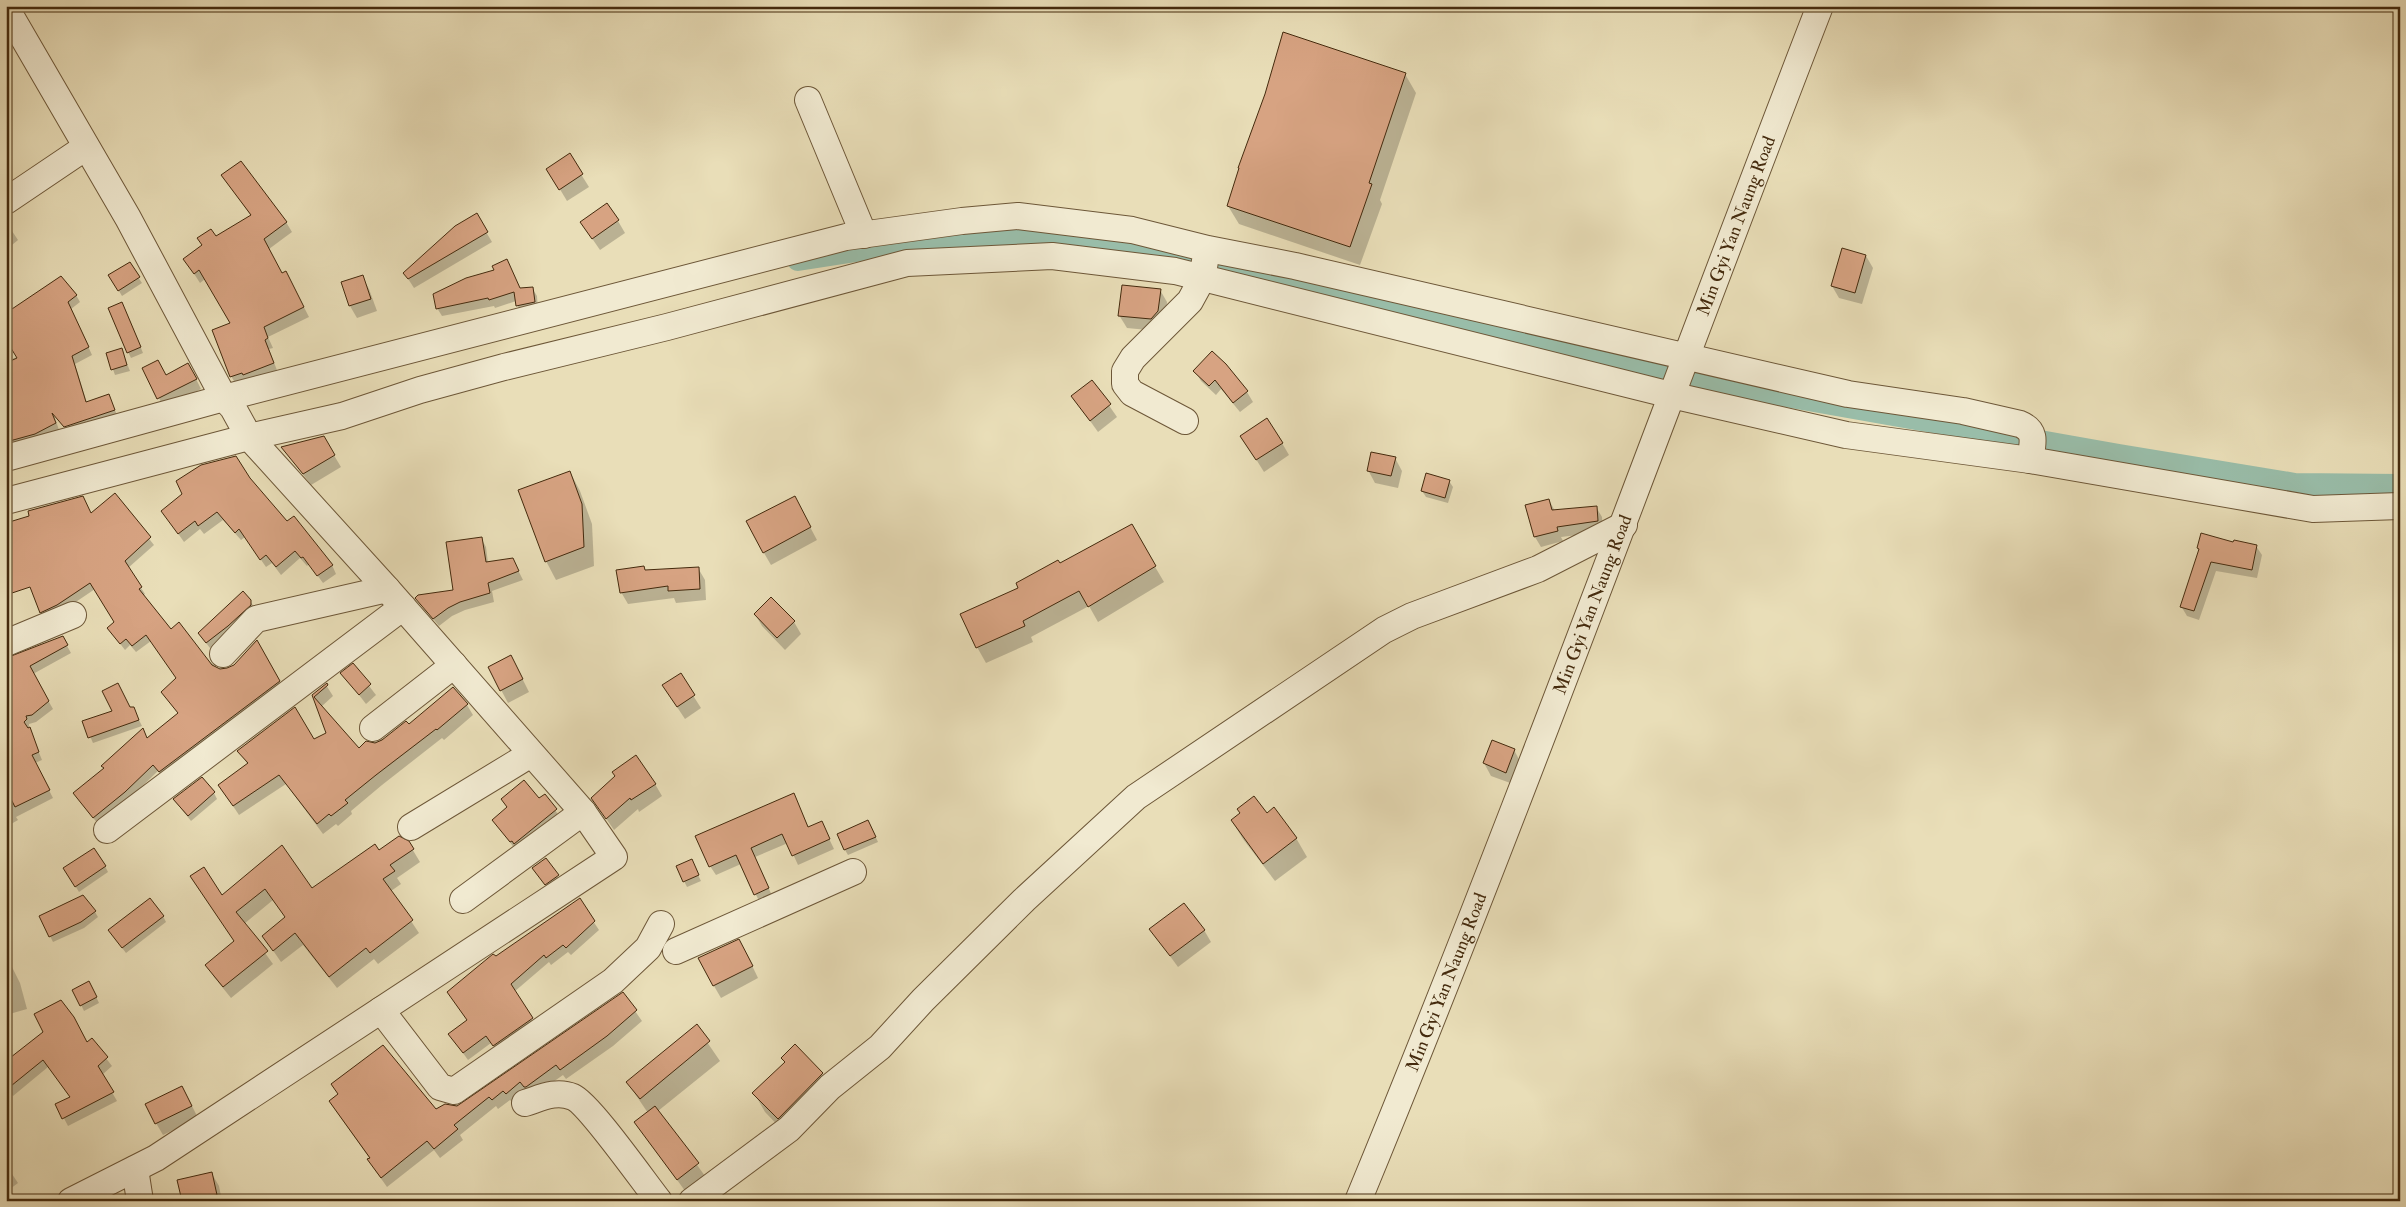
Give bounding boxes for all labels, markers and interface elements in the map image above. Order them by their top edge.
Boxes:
street label: Min Gyi Yan Naung Road [1691,133,1781,319]
street label: Min Gyi Yan Naung Road [1548,511,1637,697]
street label: Min Gyi Yan Naung Road [1400,889,1492,1075]

